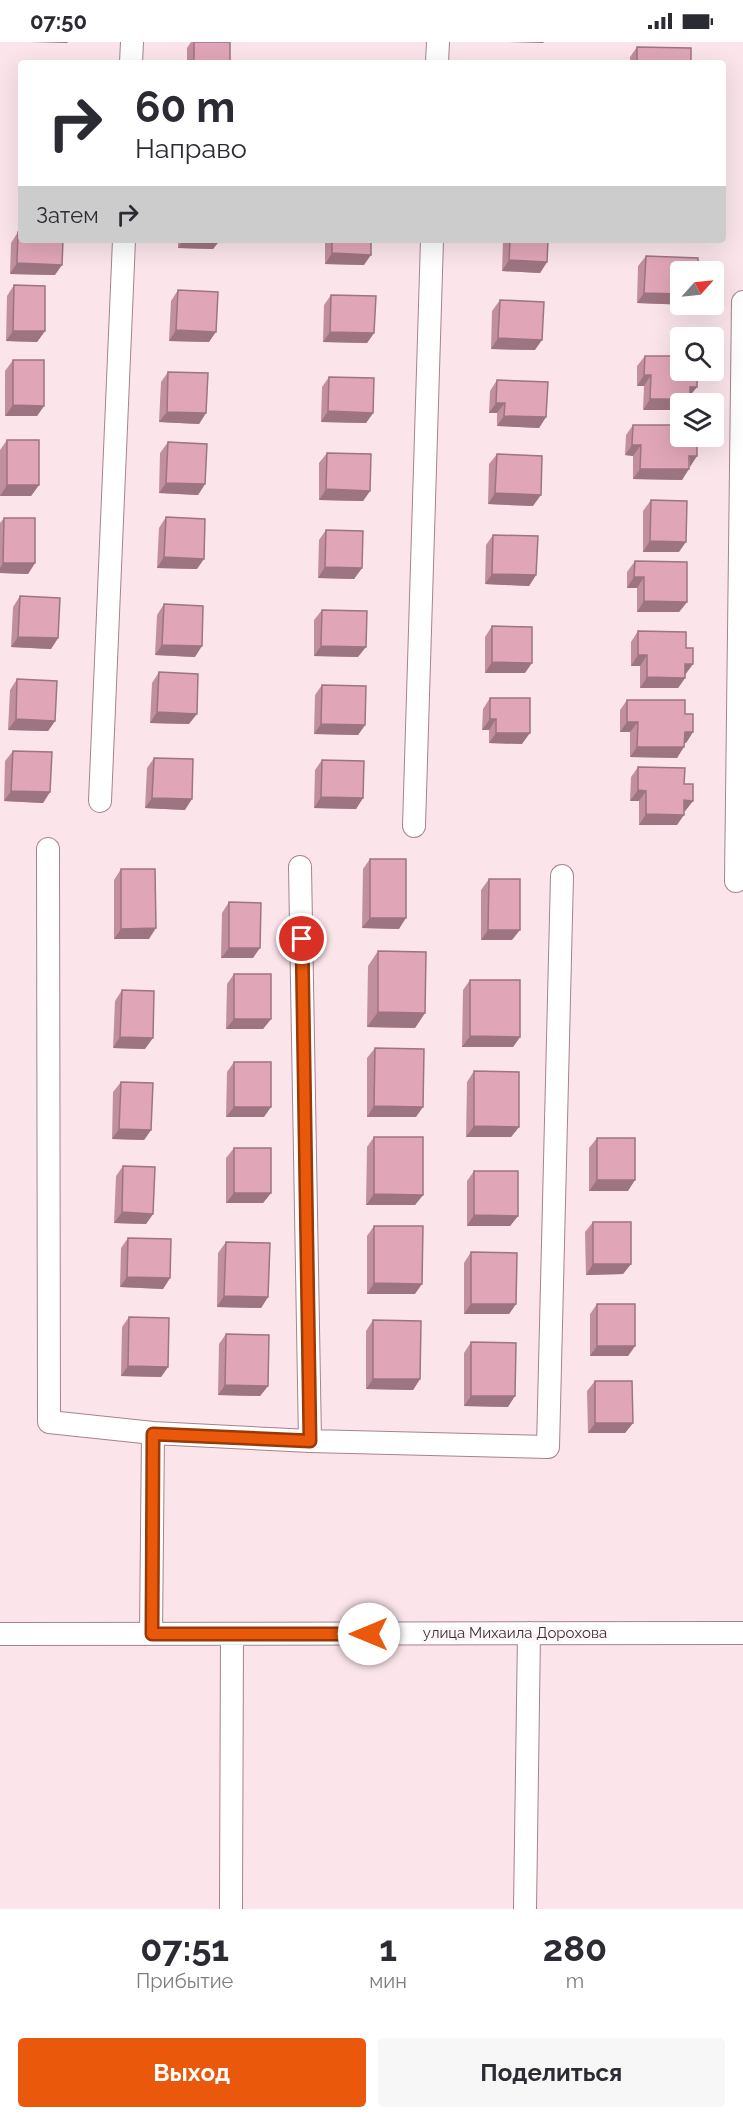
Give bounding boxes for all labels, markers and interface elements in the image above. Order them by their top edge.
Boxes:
text: 07:50 [30,8,87,34]
text: 60 m [135,83,235,132]
icon: right [36,84,114,162]
text: Направо [135,133,247,164]
icon: right [111,198,144,231]
text: Затем [36,202,99,228]
north arrow [670,261,724,315]
map controls [670,261,724,447]
button: search [670,327,724,381]
button: layers [670,393,724,447]
pin [276,913,327,964]
icon: arrive [285,922,318,955]
position arrow [337,1602,401,1666]
street label: улица Михаила Дорохова [423,1624,607,1642]
text: 07:51 [140,1927,229,1969]
text: 1 [379,1927,397,1969]
text: 280 [543,1927,607,1969]
text: Прибытие [136,1969,233,1993]
text: мин [369,1969,407,1993]
text: m [566,1969,584,1993]
button: Выход [18,2038,366,2107]
button: Поделиться [378,2038,725,2107]

